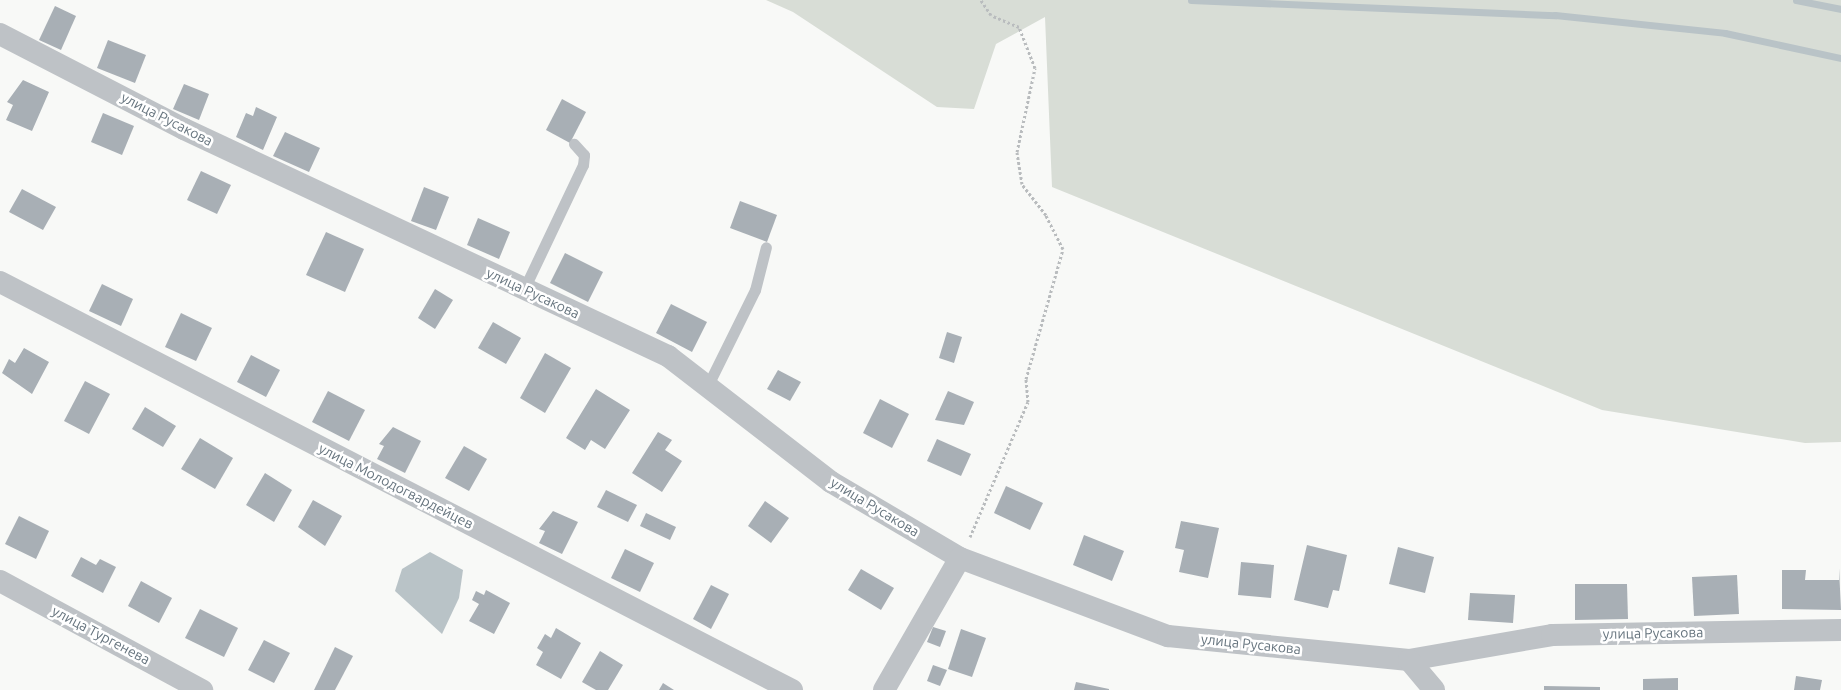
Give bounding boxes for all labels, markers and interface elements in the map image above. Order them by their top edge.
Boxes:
street label: улица Русакова [118,89,216,149]
street label: улица Русакова [484,264,582,322]
street label: улица Молодогвардейцев [316,440,476,532]
street label: улица Русакова [828,474,922,540]
street label: улица Тургенева [49,602,153,668]
street label: улица Русакова [1603,624,1703,642]
street label: улица Русакова [1200,630,1302,658]

